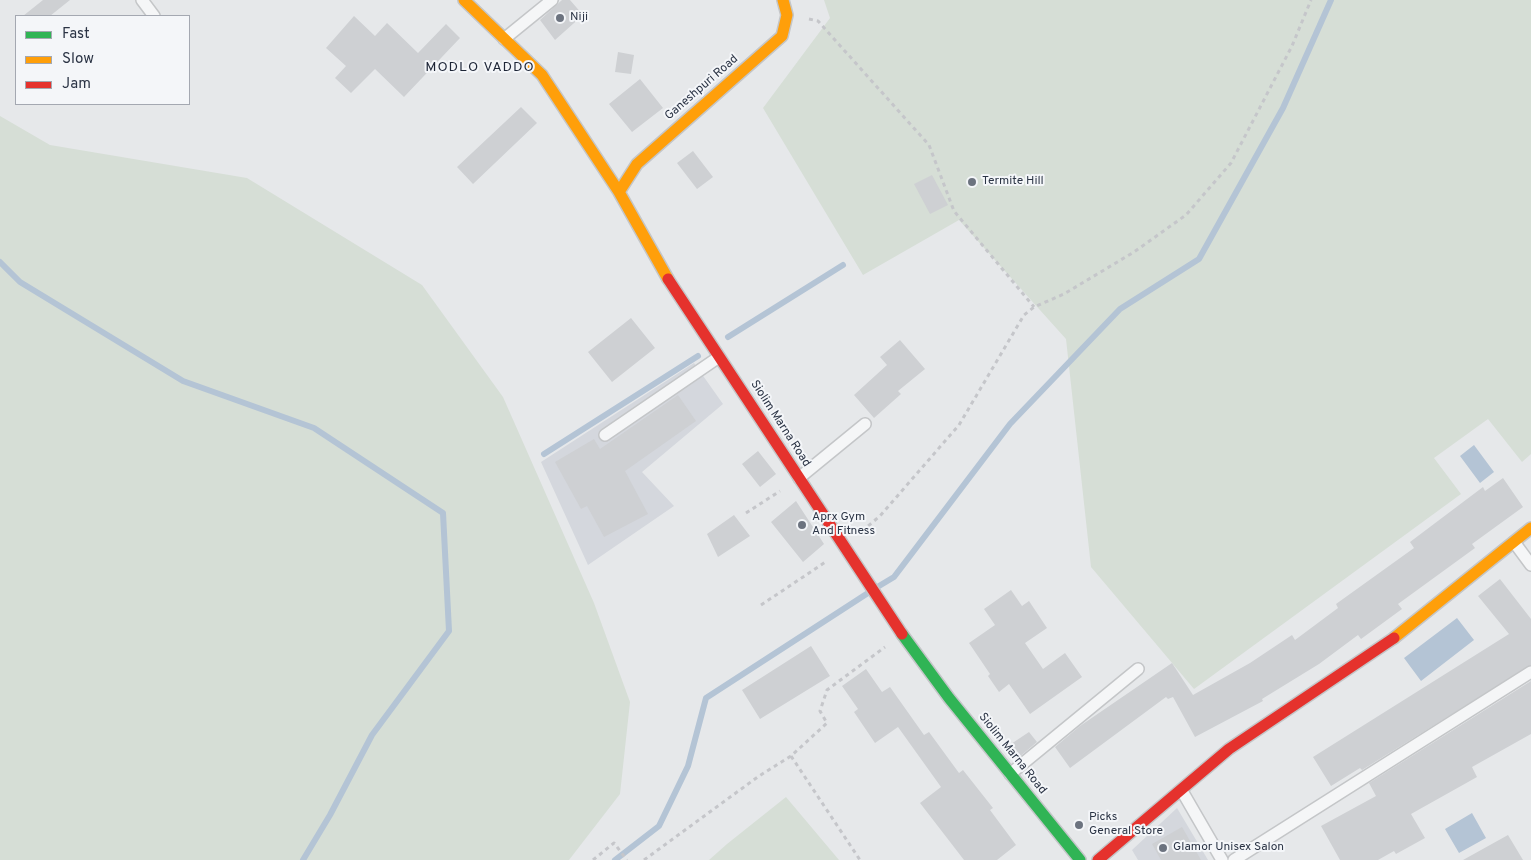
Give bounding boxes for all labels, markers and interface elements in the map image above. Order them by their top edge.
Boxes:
place label: Niji [570,11,588,25]
marker: Niji [554,12,566,24]
legend [15,15,190,105]
text: Fast [62,25,90,44]
text: Slow [62,50,94,69]
street label: Ganeshpuri Road [662,52,742,124]
district label: MODLO VADDO [424,60,536,76]
text: Jam [62,75,91,94]
place label: Termite Hill [982,175,1044,189]
marker: Termite Hill [966,176,978,188]
street label: Siolim Marna Road [747,378,813,470]
place label: Aprx Gym And Fitness [812,511,875,539]
marker: Aprx Gym And Fitness [796,519,808,531]
street label: Siolim Marna Road [975,711,1049,797]
place label: Picks General Store [1089,811,1163,839]
marker: Picks General Store [1073,819,1085,831]
place label: Glamor Unisex Salon [1173,841,1284,855]
marker: Glamor Unisex Salon [1157,842,1169,854]

